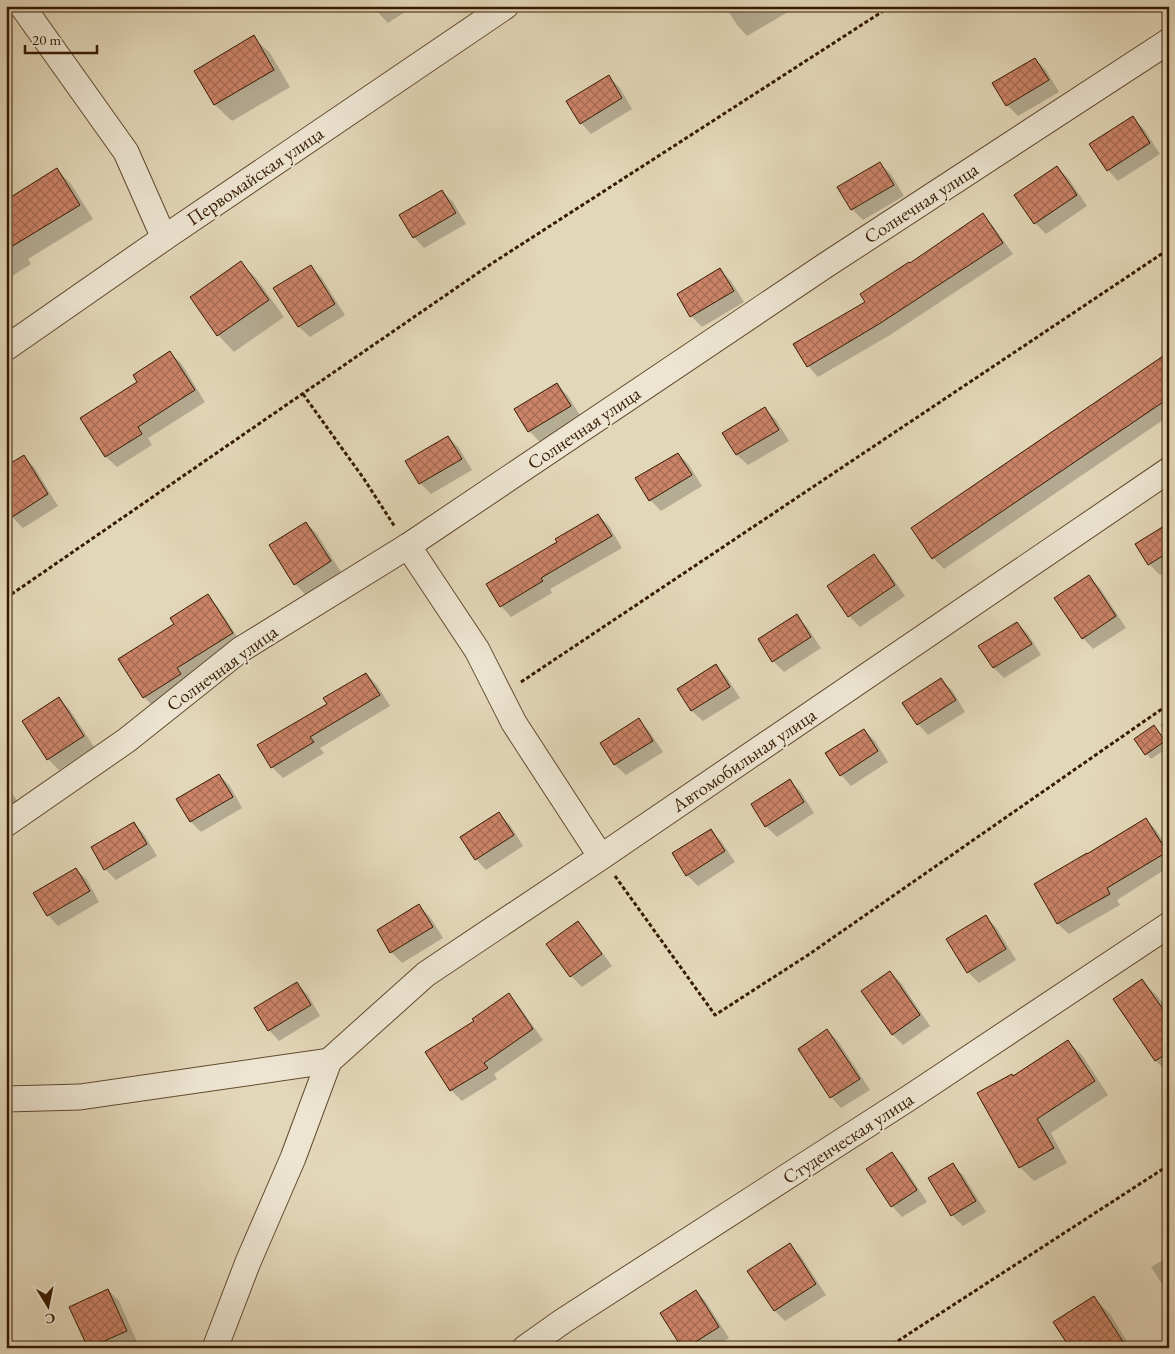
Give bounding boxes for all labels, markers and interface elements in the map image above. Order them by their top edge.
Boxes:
scale bar [25,22,98,54]
text: 20 m [32,30,61,49]
street label: Первомайская улица [182,121,329,231]
street label: Солнечная улица [859,156,983,249]
street label: Солнечная улица [522,381,646,475]
street label: Солнечная улица [161,619,283,717]
street label: Автомобильная улица [666,702,821,818]
street label: Студенческая улица [778,1086,919,1190]
north arrow [22,1282,72,1332]
text: С [44,1309,57,1329]

